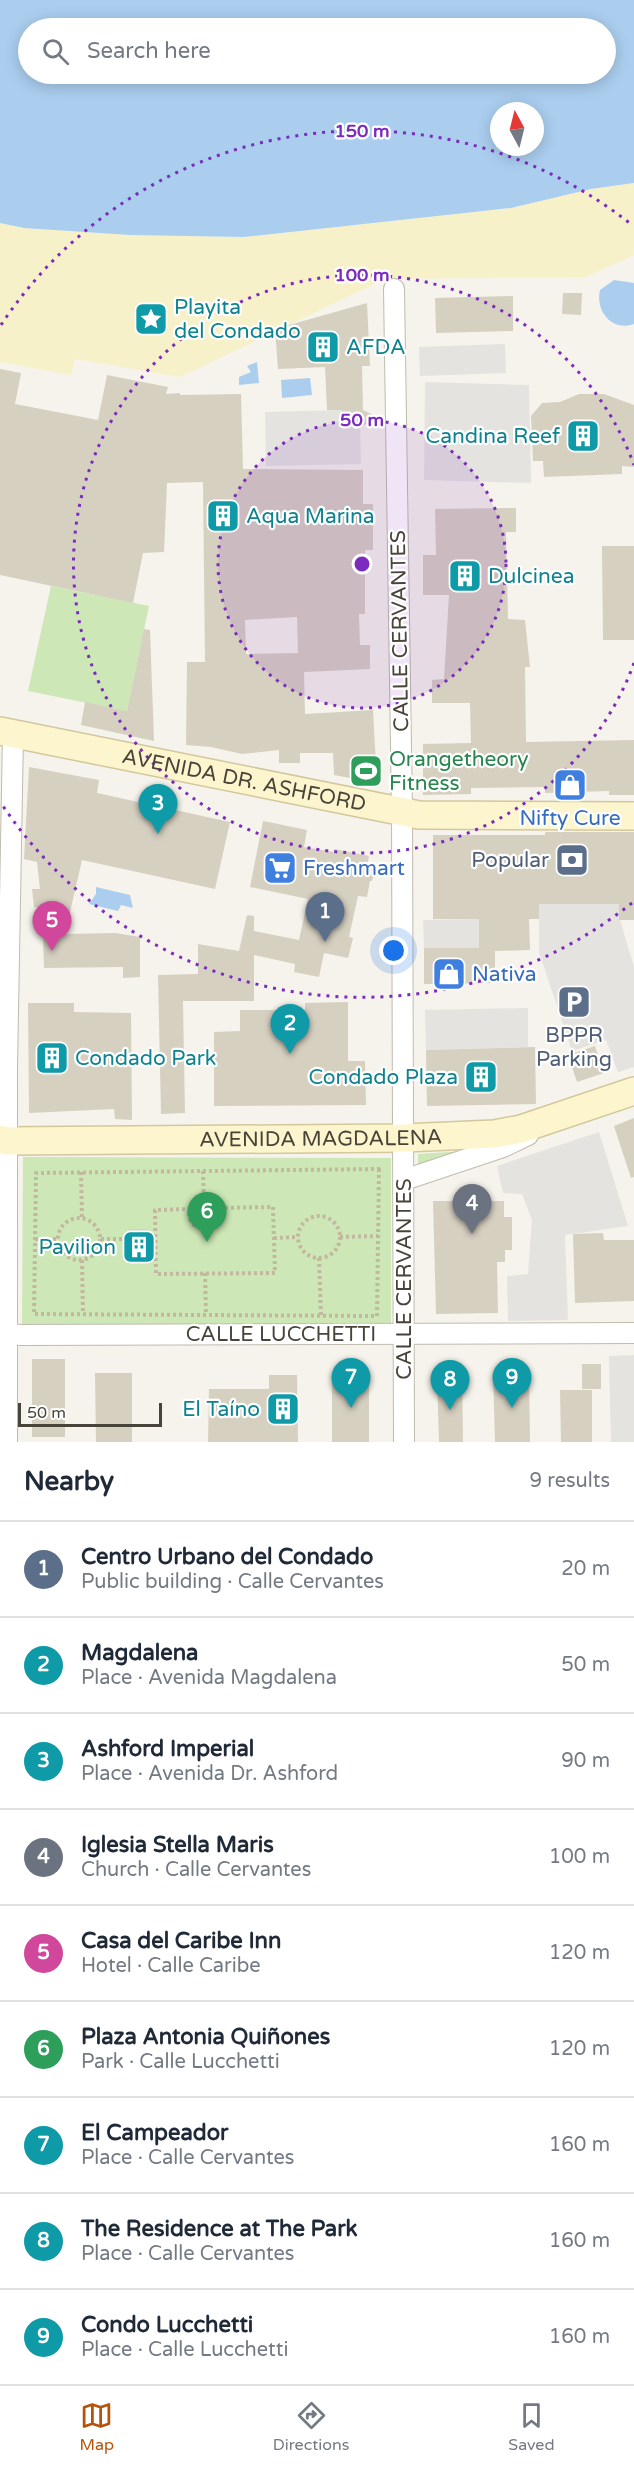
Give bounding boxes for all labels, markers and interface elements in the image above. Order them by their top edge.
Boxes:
search box [18,18,616,84]
icon: search [39,35,72,68]
text: Search here [87,38,211,64]
north arrow [490,102,544,156]
text: 150 m [334,120,390,142]
text: 100 m [334,264,390,286]
place label: Playita del Condado [174,295,301,344]
place icon: Playita del Condado [133,301,169,337]
building icon: AFDA [305,329,341,365]
place label: AFDA [346,335,406,360]
text: 50 m [340,409,384,431]
building icon: Candina Reef [565,418,601,454]
place label: Candina Reef [426,424,560,449]
building icon: Aqua Marina [205,498,241,534]
place label: Aqua Marina [246,504,375,529]
street label: CALLE CERVANTES [386,530,414,732]
centre of rings [352,554,372,574]
building icon: Dulcinea [447,558,483,594]
place label: Dulcinea [488,564,575,589]
street label: AVENIDA DR. ASHFORD [120,743,368,817]
place label: Orangetheory Fitness [389,747,528,796]
sports icon: Orangetheory Fitness [348,753,384,789]
shop icon: Nifty Cure [552,767,588,803]
pin: 3 [138,784,178,834]
place label: Nifty Cure [519,806,621,831]
bank icon: Popular [554,842,590,878]
place label: Popular [471,848,549,873]
supermarket icon: Freshmart [262,850,298,886]
place label: Freshmart [303,856,405,881]
pin: 1 [306,892,344,942]
pin: 5 [32,902,72,951]
your location [379,936,408,965]
shop icon: Nativa [431,956,467,992]
place label: Nativa [472,962,536,987]
parking icon: BPPR Parking [556,984,592,1020]
pin: 2 [270,1004,310,1054]
place label: BPPR Parking [536,1023,612,1072]
building icon: Condado Park [34,1040,70,1076]
place label: Condado Park [75,1046,216,1071]
building icon: Condado Plaza [463,1059,499,1095]
place label: Condado Plaza [308,1065,458,1090]
street label: AVENIDA MAGDALENA [199,1124,443,1152]
street label: CALLE CERVANTES [392,1178,417,1380]
pin: 4 [452,1184,492,1234]
pin: 6 [188,1192,226,1242]
building icon: Pavilion [121,1229,157,1265]
place label: Pavilion [38,1235,116,1260]
street label: CALLE LUCCHETTI [186,1322,376,1347]
pin: 7 [332,1358,370,1408]
pin: 9 [492,1358,532,1408]
pin: 8 [430,1360,470,1410]
building icon: El Taíno [265,1391,301,1427]
place label: El Taíno [182,1397,260,1422]
scale bar [18,1400,162,1428]
text: 50 m [27,1403,66,1423]
text: Nearby [24,1466,114,1497]
text: 9 results [530,1469,610,1493]
text: Centro Urbano del Condado [81,1544,373,1570]
text: 1 [37,1557,50,1581]
text: 20 m [561,1557,610,1581]
text: Public building · Calle Cervantes [81,1570,384,1594]
text: Magdalena [81,1640,198,1666]
text: 2 [37,1653,50,1677]
text: 50 m [561,1653,610,1677]
text: Place · Avenida Magdalena [81,1666,337,1690]
text: Ashford Imperial [81,1736,254,1762]
text: 3 [37,1749,50,1773]
text: 90 m [561,1749,610,1773]
text: Place · Avenida Dr. Ashford [81,1762,338,1786]
text: Iglesia Stella Maris [81,1832,274,1858]
text: 4 [37,1845,50,1869]
text: 100 m [549,1845,610,1869]
text: Church · Calle Cervantes [81,1858,311,1882]
text: Casa del Caribe Inn [81,1928,281,1954]
text: 5 [37,1941,50,1965]
text: 120 m [549,1941,610,1965]
text: Hotel · Calle Caribe [81,1954,261,1978]
text: Plaza Antonia Quiñones [81,2024,330,2050]
text: 6 [37,2037,50,2061]
text: 120 m [549,2037,610,2061]
text: Park · Calle Lucchetti [81,2050,280,2074]
text: El Campeador [81,2120,228,2146]
text: 7 [37,2133,50,2157]
text: 160 m [549,2133,610,2157]
text: Place · Calle Cervantes [81,2146,294,2170]
text: The Residence at The Park [81,2216,358,2242]
text: 8 [37,2229,50,2253]
text: 160 m [549,2229,610,2253]
text: Place · Calle Cervantes [81,2242,294,2266]
text: Condo Lucchetti [81,2312,253,2338]
text: 9 [37,2325,50,2349]
text: 160 m [549,2325,610,2349]
text: Place · Calle Lucchetti [81,2338,288,2362]
tab: Map [79,2399,114,2455]
tab: Directions [273,2399,349,2455]
tab: Saved [508,2399,555,2455]

